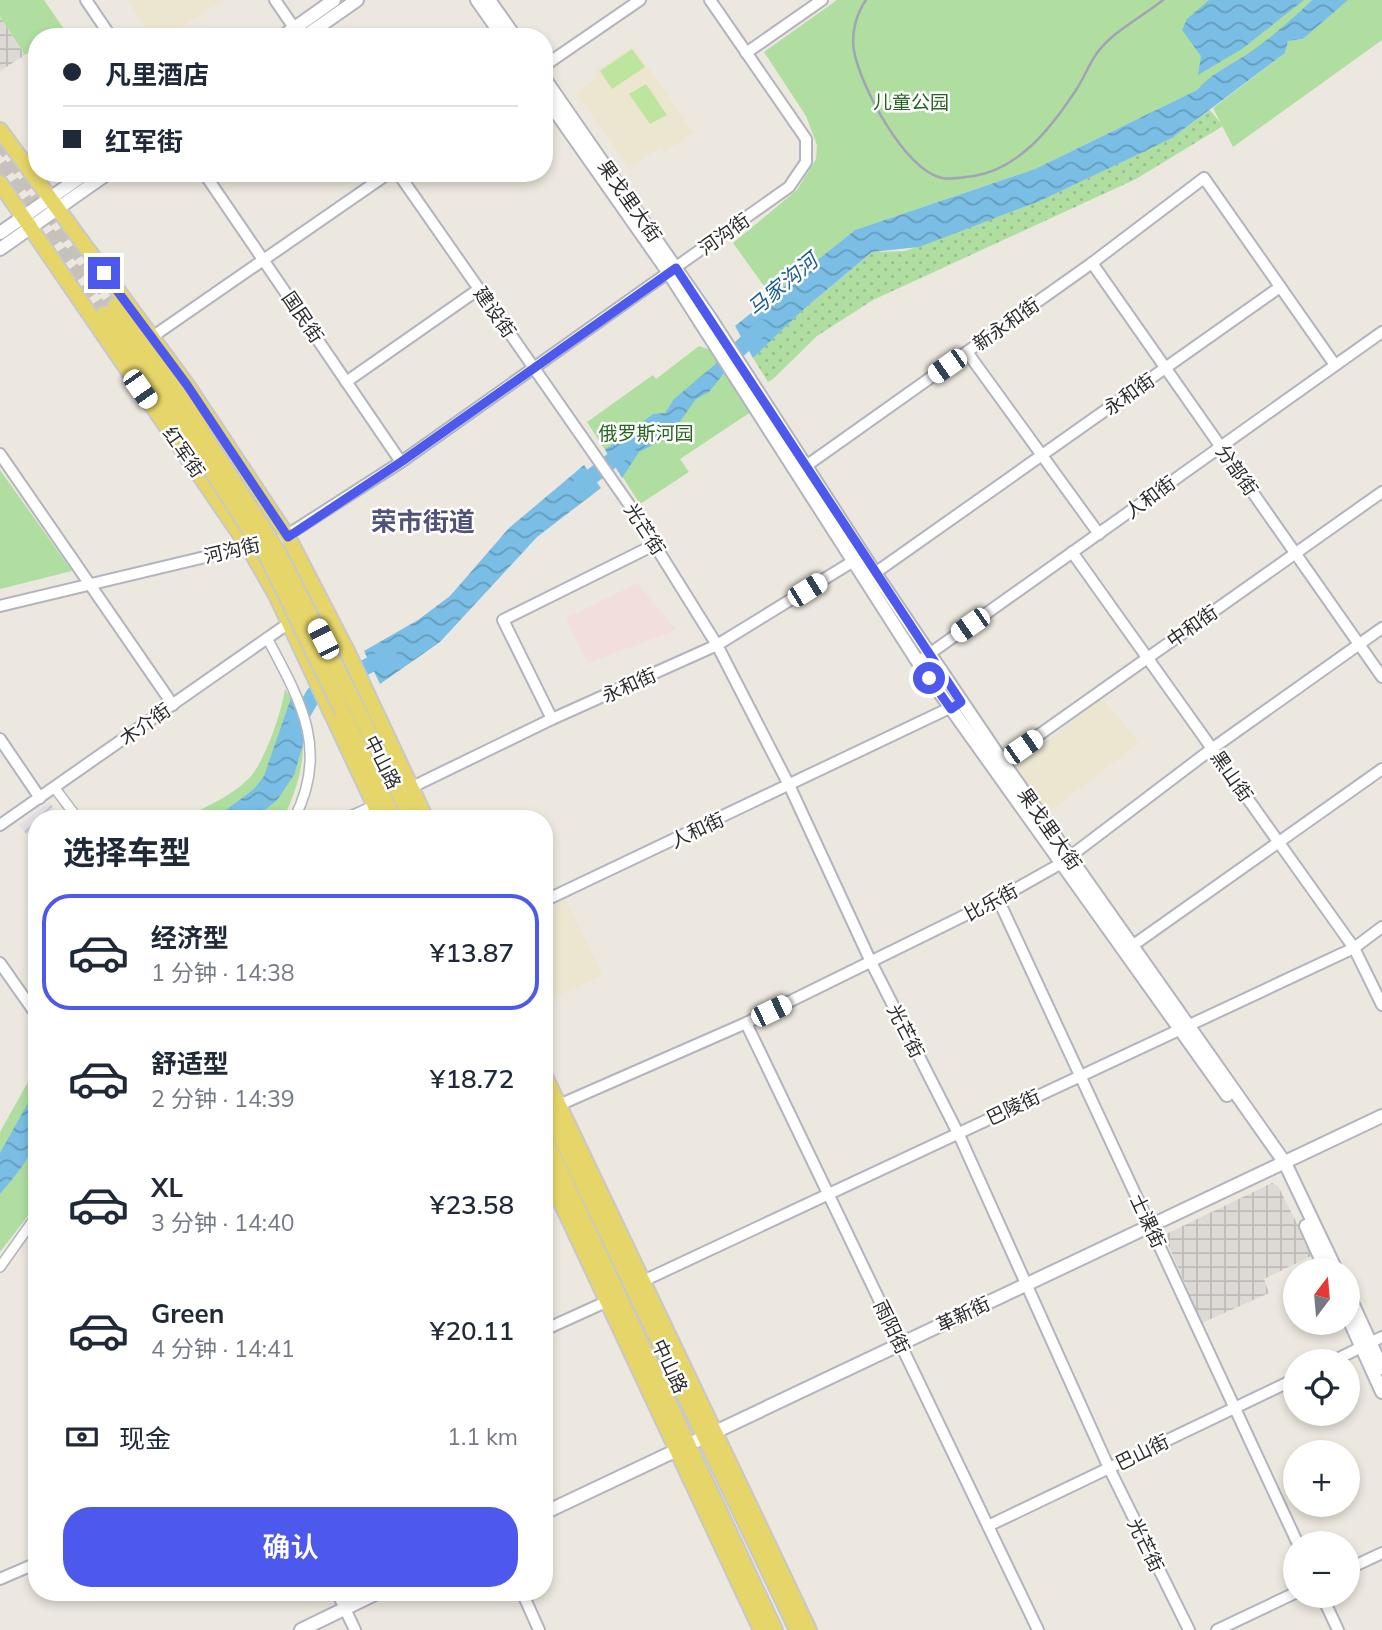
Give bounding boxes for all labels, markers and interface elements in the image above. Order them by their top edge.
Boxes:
text: 凡里酒店 [105,58,209,91]
park label: 儿童公园 [873,90,949,114]
text: 红军街 [105,125,183,158]
street label: 果戈里大街 [593,155,667,247]
street label: 河沟街 [694,208,754,260]
water label: 马家沟河 [741,244,826,321]
route end [88,257,120,289]
street label: 建设街 [469,282,521,342]
street label: 国民街 [277,287,329,347]
street label: 新永和街 [968,292,1044,356]
car [924,345,971,387]
car [120,366,161,412]
street label: 永和街 [1099,368,1159,420]
park label: 俄罗斯河园 [598,421,694,445]
street label: 红军街 [158,422,210,482]
street label: 分部街 [1211,440,1263,500]
street label: 人和街 [1120,471,1180,523]
street label: 光芒街 [619,499,671,559]
district label: 荣市街道 [371,505,475,538]
street label: 河沟街 [202,532,262,568]
car [784,570,831,610]
street label: 中和街 [1162,600,1222,652]
car [947,604,994,646]
car [305,616,342,662]
street label: 永和街 [598,662,660,708]
route start [913,662,945,694]
street label: 木介街 [115,698,175,750]
car [1000,726,1047,768]
street label: 中山路 [359,731,407,793]
street label: 黑山街 [1206,746,1258,806]
street label: 果戈里大街 [1013,783,1087,875]
street label: 人和街 [666,807,728,853]
text: 选择车型 [63,832,191,872]
street label: 比乐街 [960,878,1022,926]
icon: car [67,921,130,984]
text: 经济型 [151,921,229,954]
text: ¥13.87 [430,936,514,969]
text: 1 分钟 · 14:38 [151,958,295,987]
car [748,992,795,1030]
street label: 光芒街 [882,1000,930,1062]
icon: car [67,1047,130,1110]
text: 舒适型 [151,1047,229,1080]
text: ¥18.72 [430,1062,514,1095]
text: 2 分钟 · 14:39 [151,1084,295,1113]
street label: 巴陵街 [982,1084,1044,1130]
text: XL [151,1171,183,1204]
icon: car [67,1173,130,1236]
text: ¥23.58 [430,1188,514,1221]
street label: 士课街 [1125,1190,1171,1252]
text: 3 分钟 · 14:40 [151,1208,295,1237]
north arrow [1283,1258,1360,1335]
map controls [1283,1258,1360,1608]
street label: 革新街 [932,1291,994,1337]
street label: 雨阳街 [869,1296,915,1358]
text: Green [151,1297,224,1330]
icon: car [67,1299,130,1362]
text: ¥20.11 [430,1314,514,1347]
text: 4 分钟 · 14:41 [151,1334,295,1363]
street label: 中山路 [647,1335,693,1397]
button: locate [1283,1349,1360,1426]
icon: cash [63,1418,101,1456]
text: 现金 [119,1422,171,1455]
text: 1.1 km [447,1422,518,1451]
street label: 巴山街 [1111,1429,1173,1475]
button: + [1283,1440,1360,1517]
button: 确认 [63,1507,518,1587]
street label: 光芒街 [1123,1514,1169,1576]
button: − [1283,1531,1360,1608]

